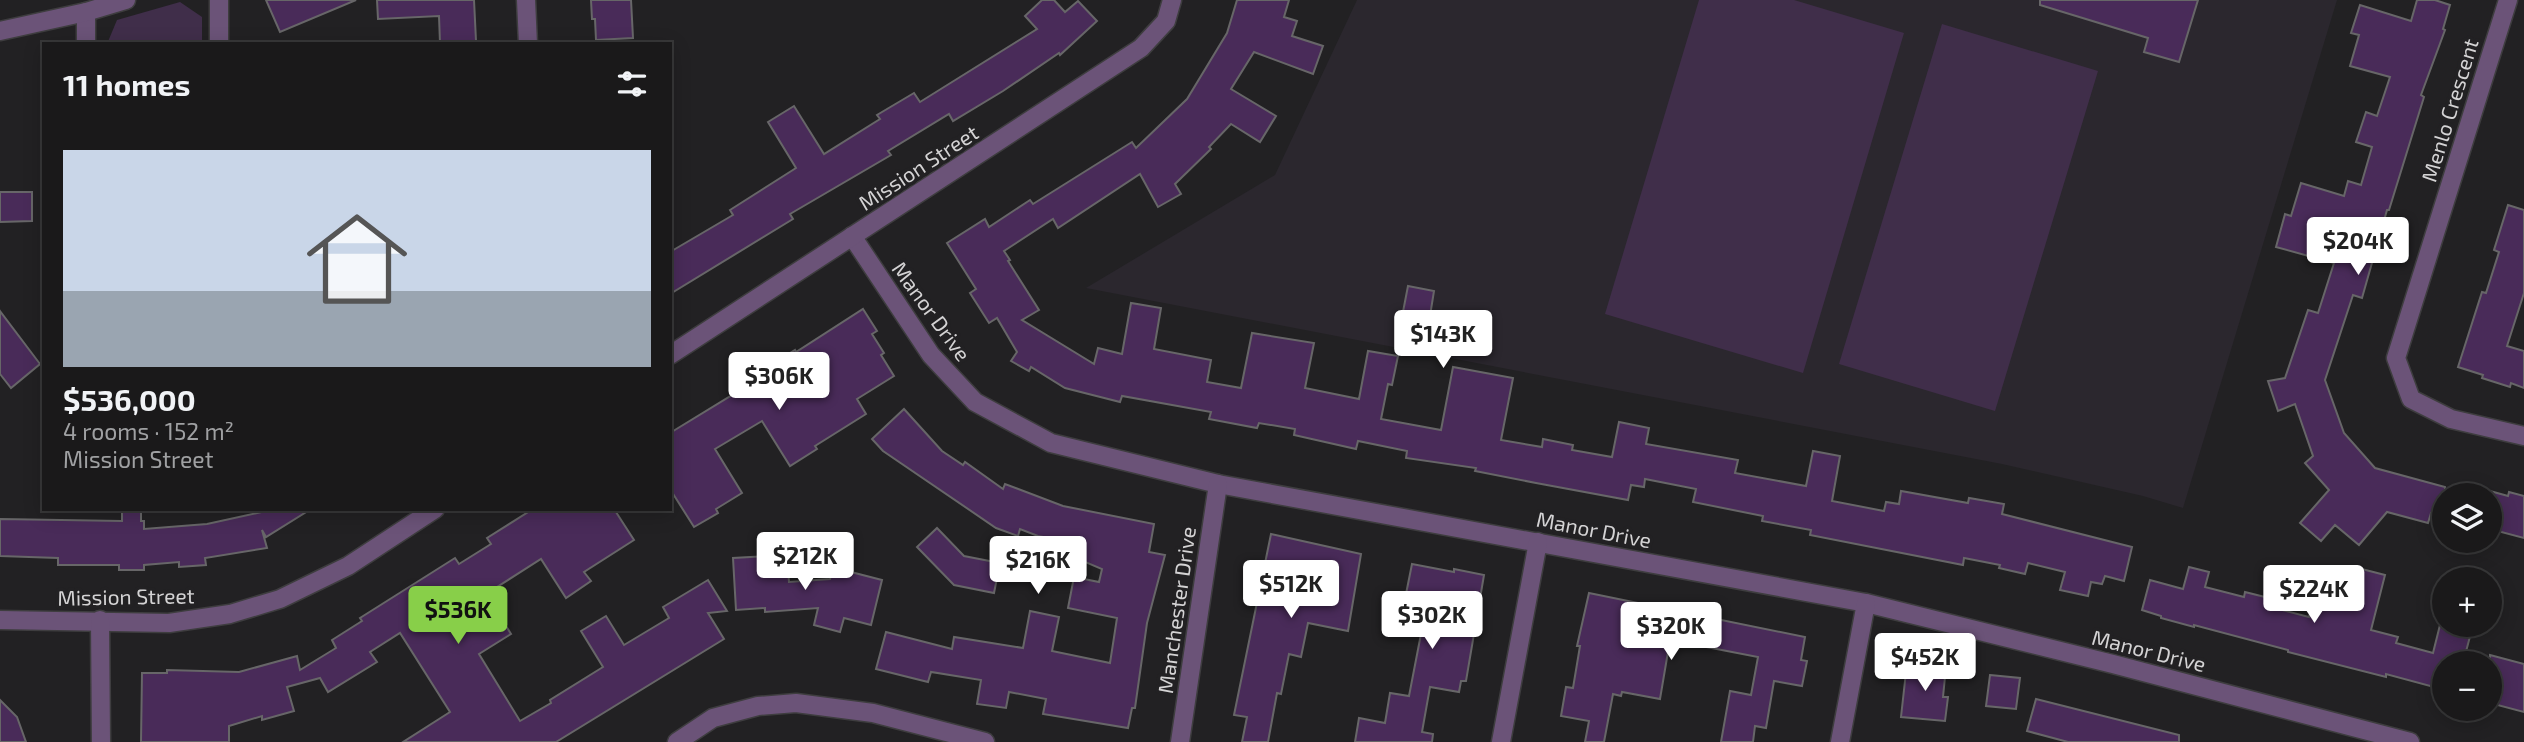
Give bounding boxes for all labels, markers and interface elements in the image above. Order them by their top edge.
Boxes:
street label: Menlo Crescent [2415,35,2483,185]
icon: filters [613,65,651,103]
text: 11 homes [63,66,190,102]
street label: Mission Street [854,119,982,215]
icon: home [294,196,420,322]
pin: $204K [2309,218,2407,277]
text: $204K [2323,226,2393,254]
street label: Manor Drive [888,256,976,366]
pin: $143K [1394,310,1492,370]
text: $143K [1410,319,1476,347]
pin: $306K [730,352,828,412]
text: $306K [744,361,814,389]
text: $536,000 [63,381,196,417]
text: 4 rooms · 152 m² [63,417,234,445]
text: Mission Street [63,445,213,473]
map controls [2432,483,2502,721]
button: layers [2432,483,2502,553]
street label: Manor Drive [1534,506,1654,552]
street label: Manchester Drive [1152,525,1200,695]
pin: $212K [756,532,854,592]
pin: $216K [989,536,1087,596]
text: $212K [773,541,837,569]
text: $216K [1006,545,1070,573]
pin: $512K [1242,560,1340,620]
pin: $224K [2265,566,2363,625]
button: + [2432,567,2502,637]
text: $512K [1259,569,1323,597]
text: $224K [2279,574,2349,602]
street label: Mission Street [57,582,195,610]
pin: $536K [409,586,507,646]
pin: $302K [1383,592,1481,651]
text: $536K [424,595,492,623]
text: $302K [1398,600,1466,628]
pin: $320K [1622,602,1720,662]
text: $320K [1637,611,1705,639]
street label: Manor Drive [2089,624,2209,676]
pin: $452K [1876,634,1974,693]
text: $452K [1891,642,1959,670]
button: − [2432,651,2502,721]

